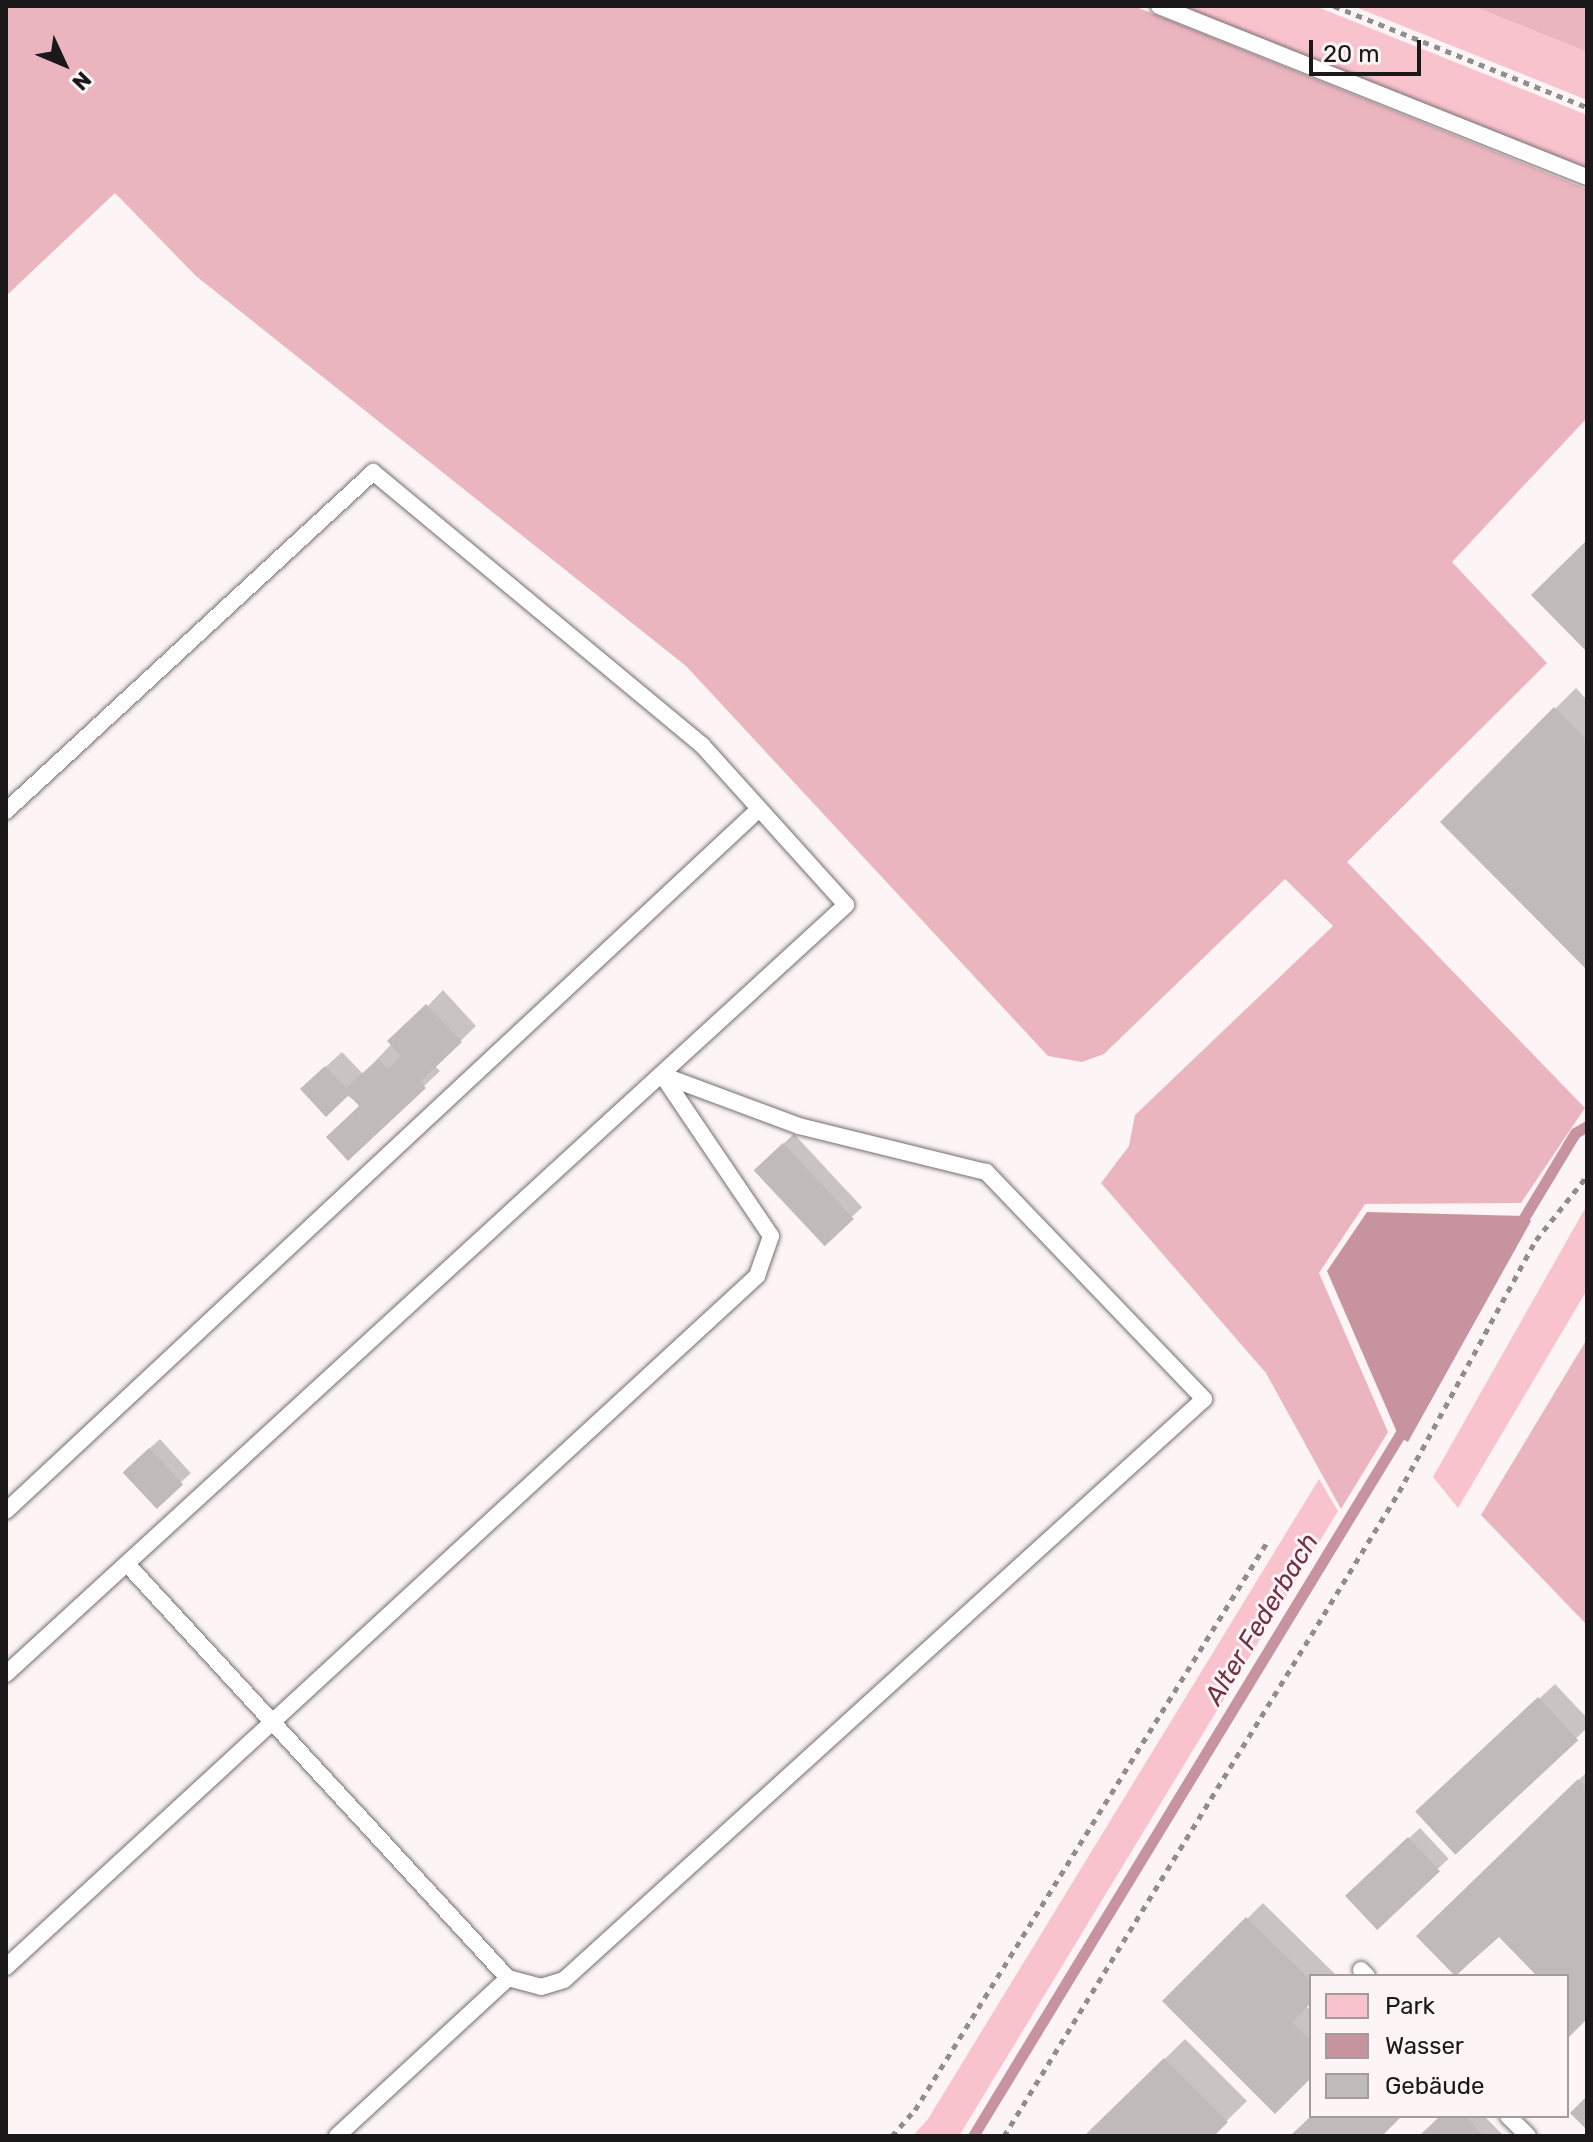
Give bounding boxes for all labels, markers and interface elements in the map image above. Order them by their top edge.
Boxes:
north arrow [24,24,104,104]
scale bar [1313,24,1425,74]
text: 20 m [1323,40,1380,68]
text: N [66,66,97,96]
water label: Alter Federbach [1198,1527,1326,1711]
legend [1309,1974,1569,2118]
text: Park [1385,1992,1435,2020]
text: Wasser [1385,2032,1464,2060]
text: Gebäude [1385,2072,1484,2100]

